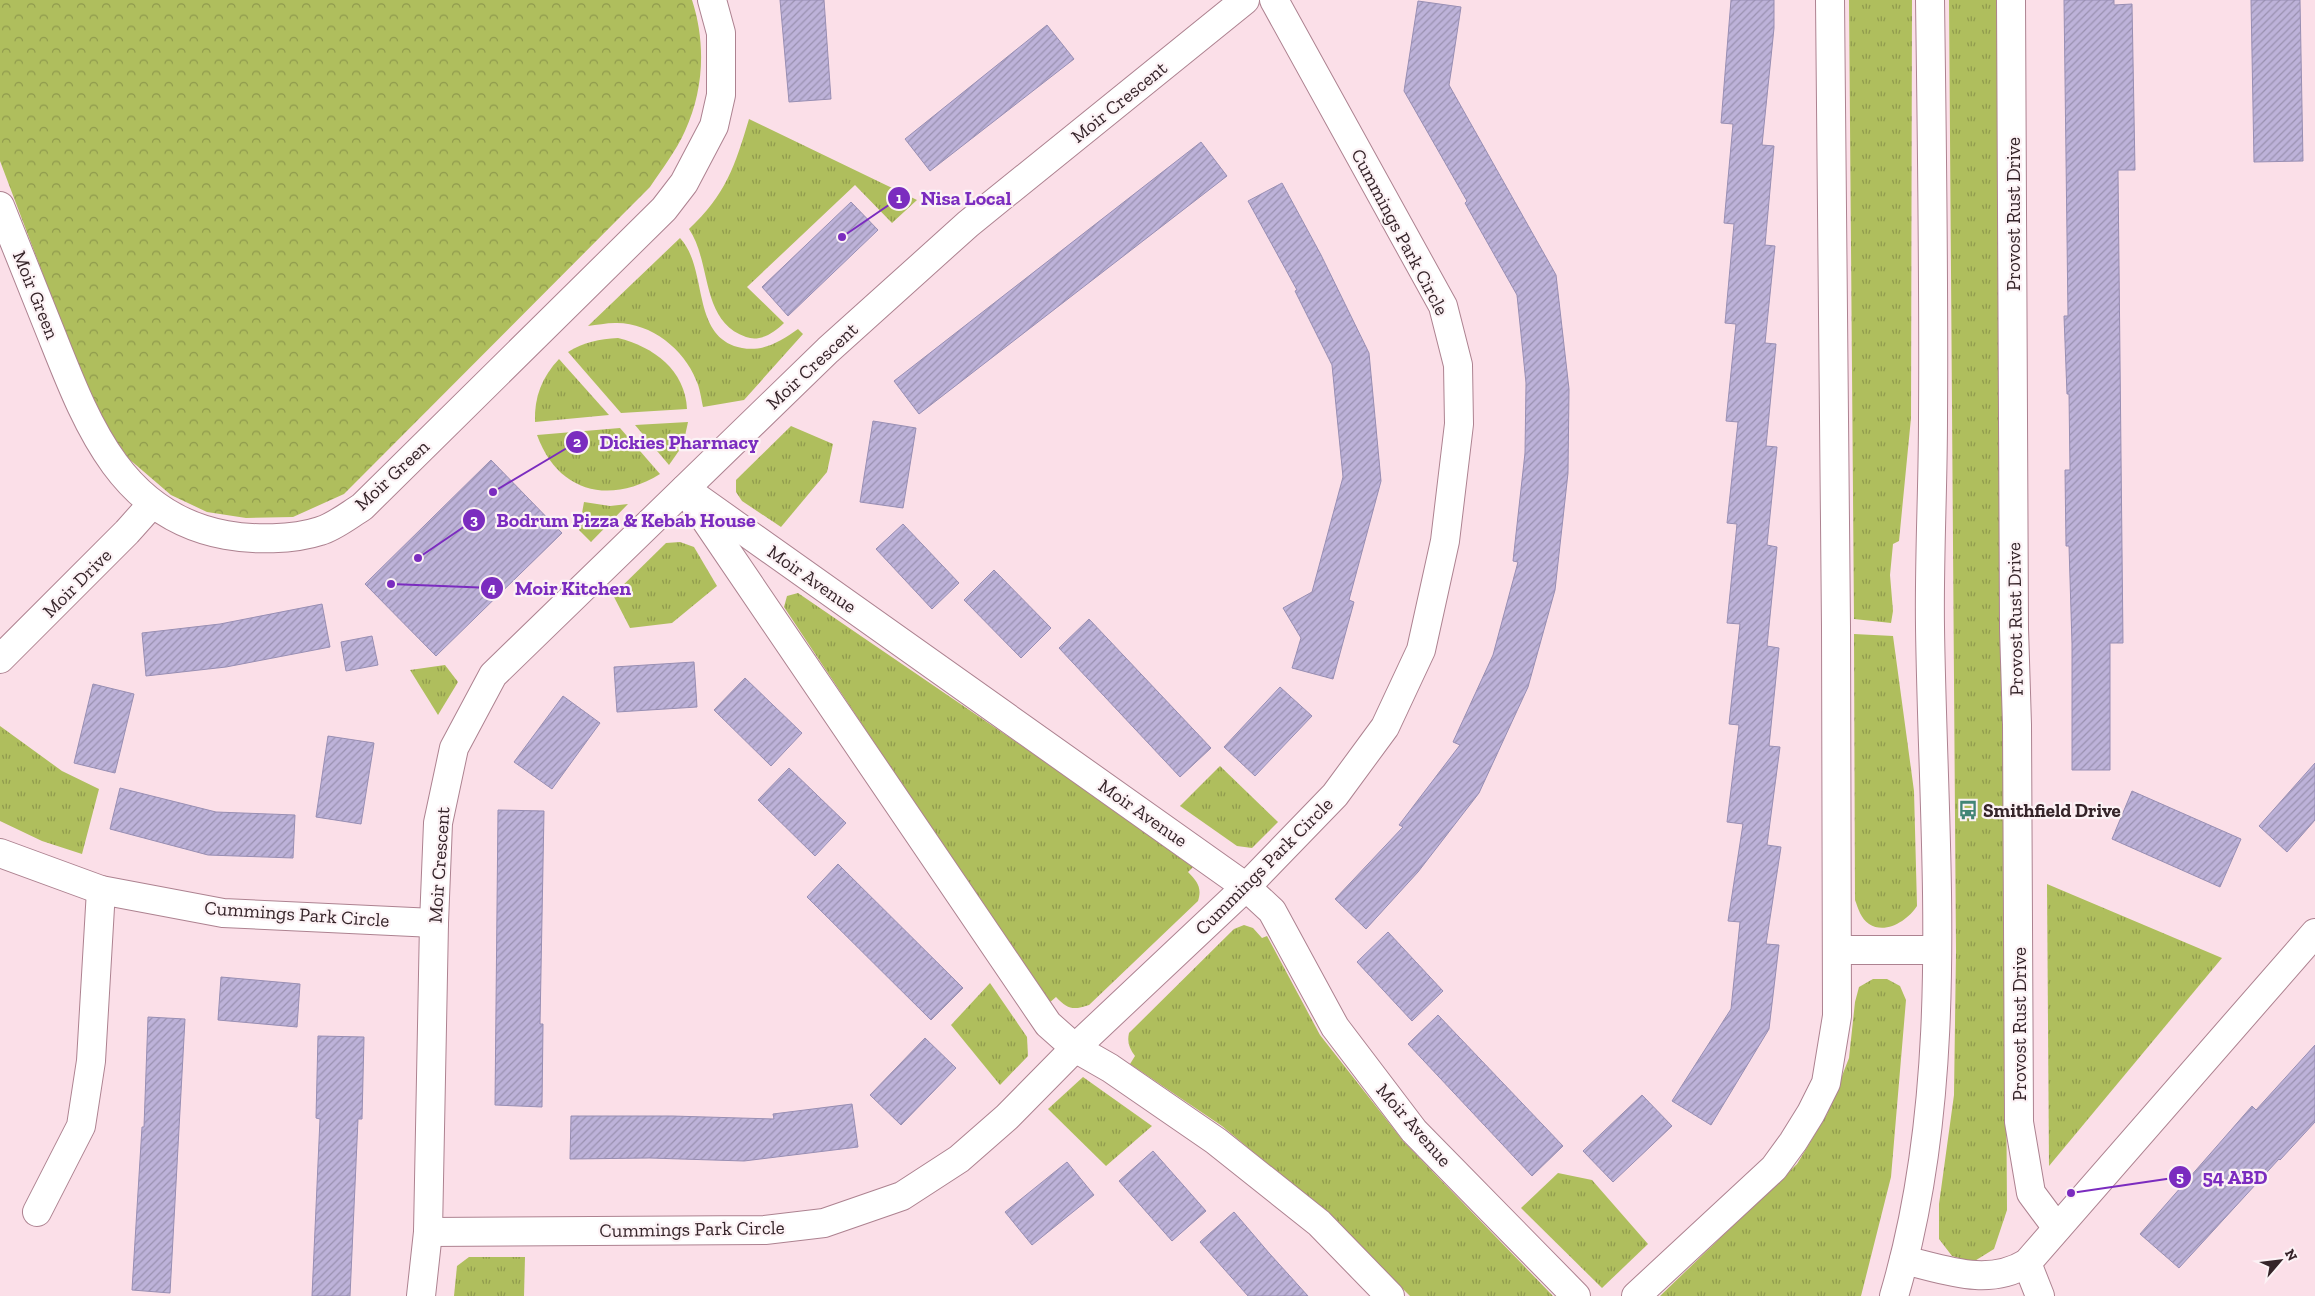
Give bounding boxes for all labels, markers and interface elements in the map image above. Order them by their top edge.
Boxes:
street label: Moir Crescent [1066,56,1172,148]
street label: Provost Rust Drive [2002,137,2025,291]
street label: Cummings Park Circle [1346,145,1454,319]
callout: Nisa Local [886,180,1022,215]
text: Nisa Local [921,186,1012,210]
text: 1 [896,189,902,207]
street label: Moir Green [8,247,64,343]
street label: Moir Crescent [762,318,862,414]
callout: Dickies Pharmacy [564,425,768,460]
text: Dickies Pharmacy [599,430,759,454]
text: 2 [573,433,581,451]
street label: Moir Green [350,435,434,515]
callout: Bodrum Pizza & Kebab House [462,502,766,537]
text: Bodrum Pizza & Kebab House [496,508,756,532]
text: 3 [470,511,478,529]
street label: Moir Avenue [763,540,861,618]
street label: Provost Rust Drive [2002,542,2028,696]
street label: Moir Drive [38,544,116,622]
callout: Moir Kitchen [480,570,641,605]
text: Moir Kitchen [515,576,631,600]
text: 4 [488,579,497,597]
street label: Moir Avenue [1094,774,1192,852]
street label: Cummings Park Circle [1190,792,1338,940]
bus stop icon: Smithfield Drive [1957,799,1979,821]
place label: Smithfield Drive [1983,799,2121,822]
street label: Moir Crescent [423,806,455,924]
street label: Cummings Park Circle [204,896,390,932]
street label: Provost Rust Drive [2008,947,2031,1101]
street label: Moir Avenue [1372,1079,1457,1171]
callout: 54 ABD [2167,1160,2278,1195]
text: 54 ABD [2202,1165,2268,1189]
text: 5 [2176,1168,2184,1186]
street label: Cummings Park Circle [599,1216,785,1242]
north arrow [2255,1236,2305,1286]
text: N [2281,1246,2301,1264]

